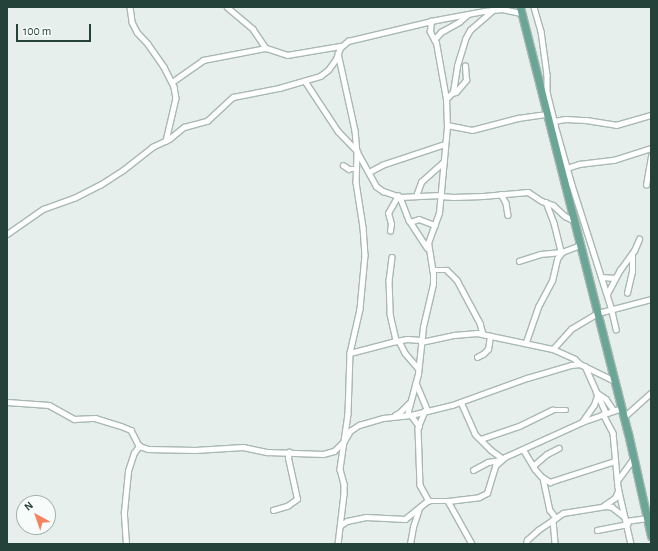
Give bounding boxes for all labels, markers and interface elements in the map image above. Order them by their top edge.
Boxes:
scale bar [18,16,93,42]
text: 100 m [23,25,51,37]
north arrow [16,495,56,535]
text: N [22,500,35,513]

